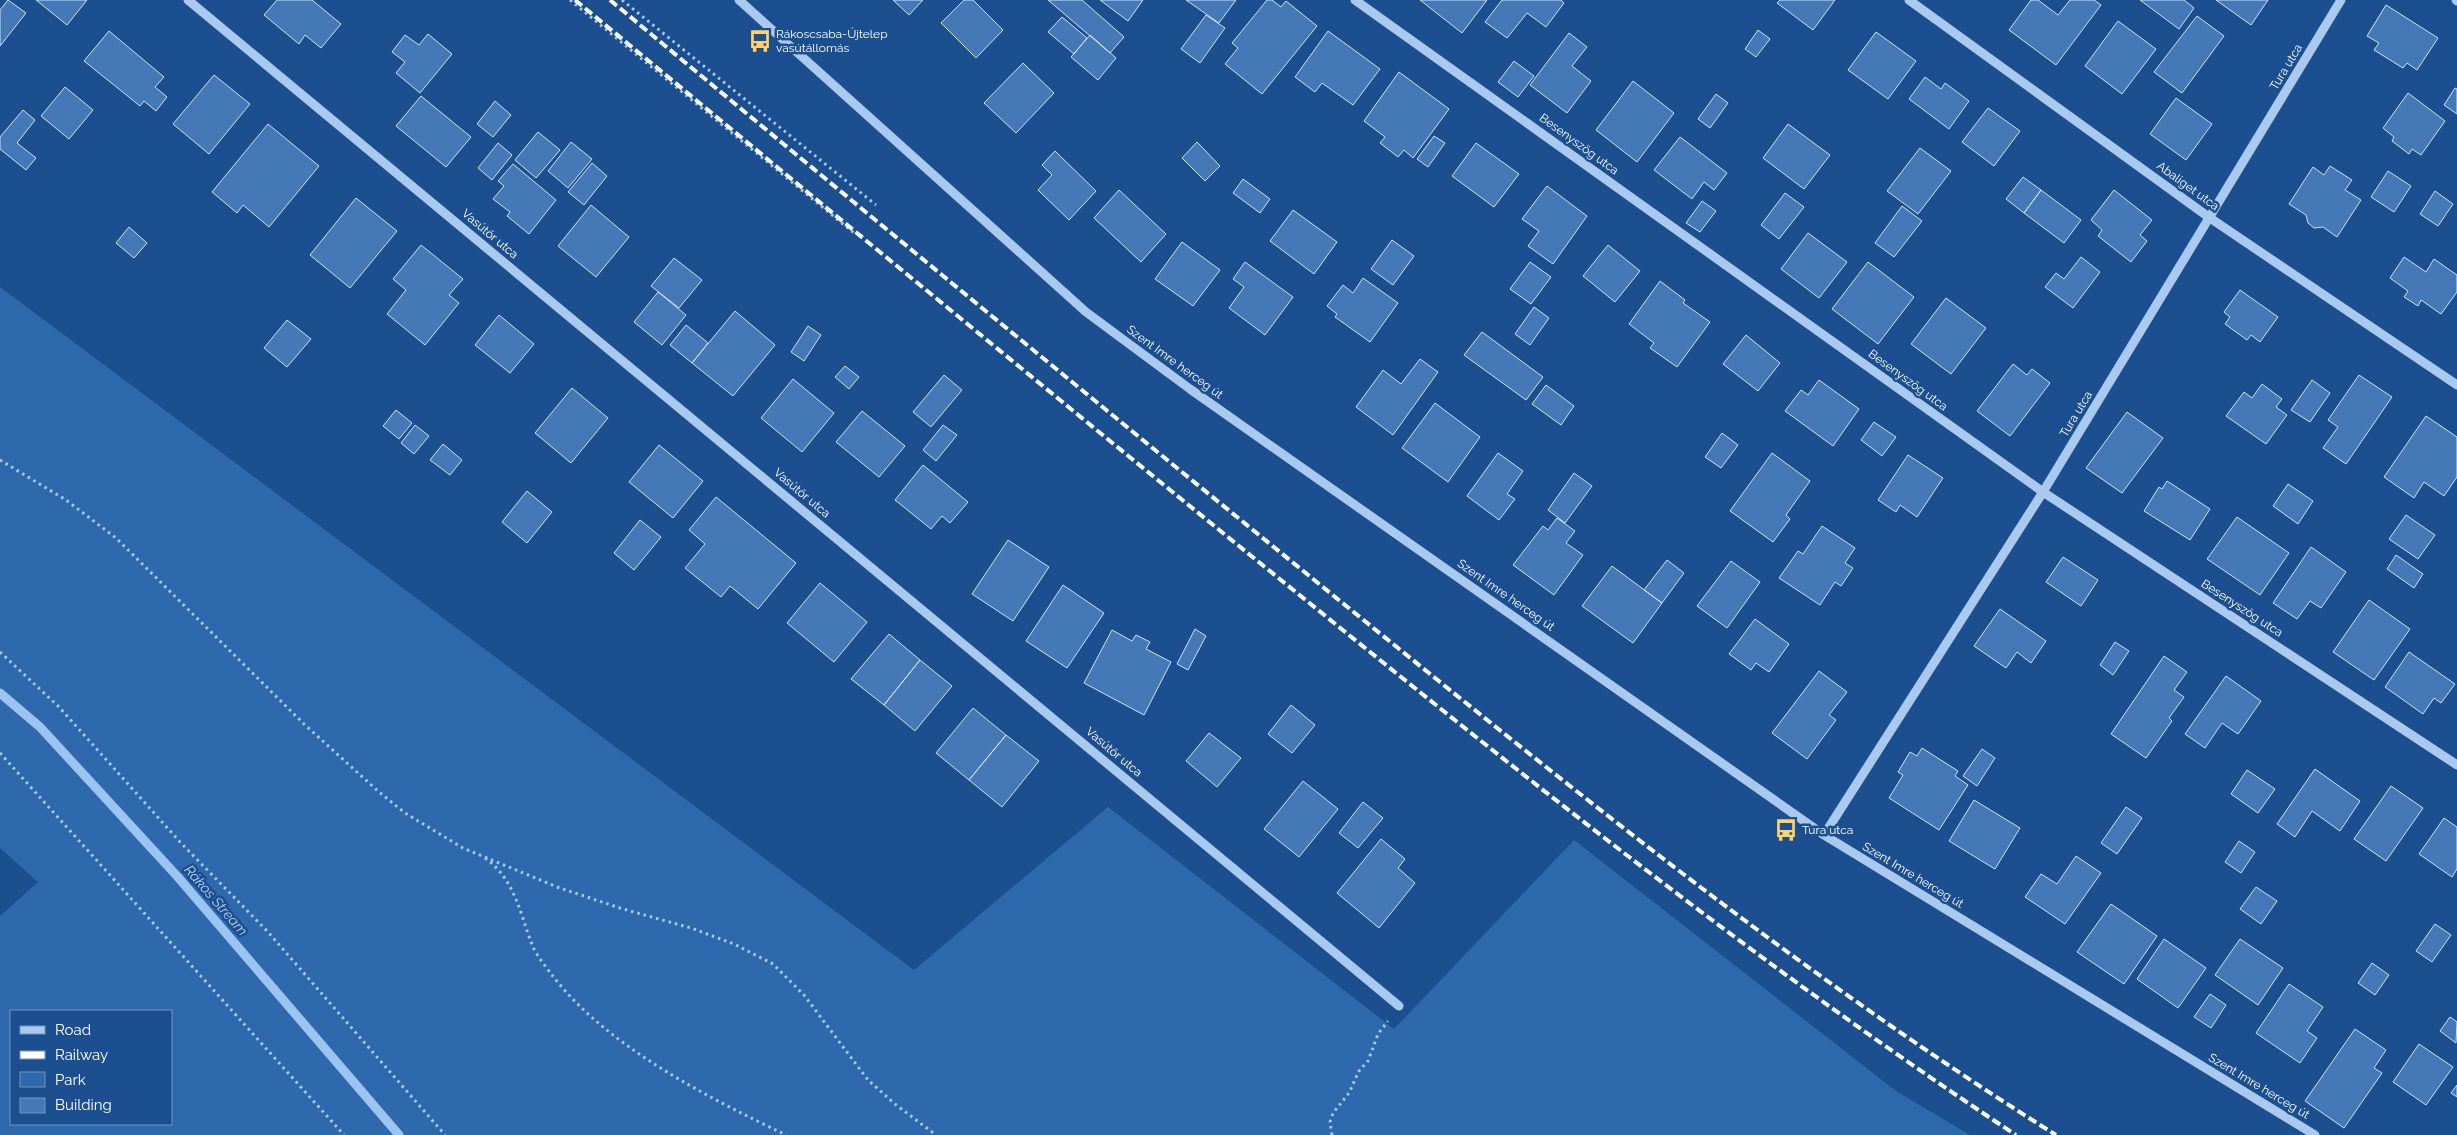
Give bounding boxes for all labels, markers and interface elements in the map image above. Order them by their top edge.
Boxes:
place label: Rákoscsaba-Újtelep vasútállomás [776,27,888,55]
bus stop icon: Rákoscsaba-Újtelep vasútállomás [747,28,773,54]
street label: Tura utca [2267,41,2305,93]
street label: Besenyszög utca [1537,111,1621,177]
street label: Abaliget utca [2154,159,2222,213]
street label: Vasútőr utca [459,206,521,262]
street label: Szent Imre herceg út [1124,322,1226,402]
street label: Besenyszög utca [1866,347,1950,413]
street label: Tura utca [2057,388,2095,440]
street label: Vasútőr utca [771,465,833,521]
street label: Szent Imre herceg út [1455,556,1557,634]
street label: Besenyszög utca [2199,576,2285,640]
street label: Vasútőr utca [1083,724,1145,780]
bus stop icon: Tura utca [1773,817,1799,843]
place label: Tura utca [1802,823,1853,837]
street label: Szent Imre herceg út [1860,839,1966,911]
water label: Rákos Stream [181,862,251,938]
legend [10,1010,172,1125]
text: Road [55,1021,91,1039]
text: Railway [55,1046,108,1064]
street label: Szent Imre herceg út [2206,1050,2312,1122]
text: Park [55,1071,86,1089]
text: Building [55,1096,112,1114]

